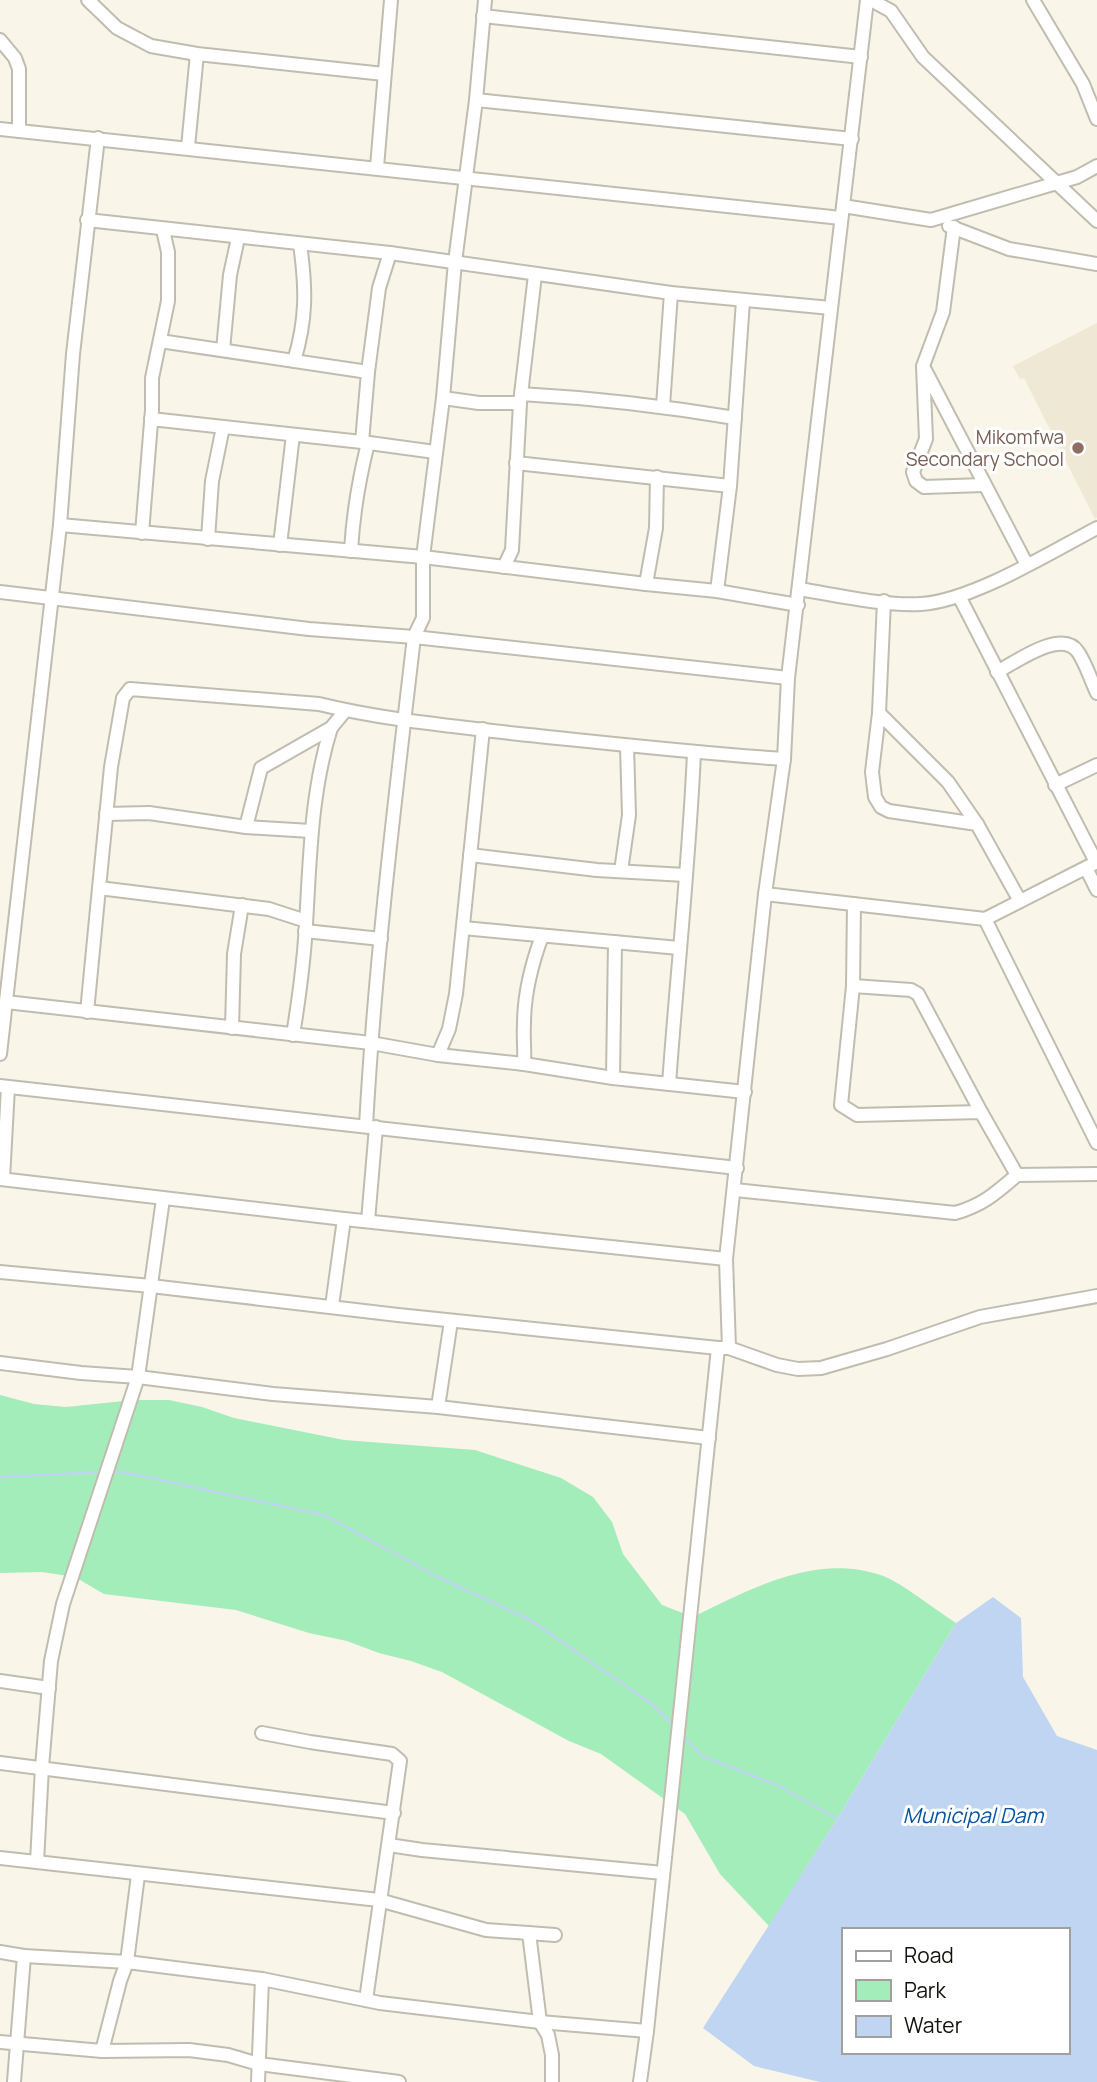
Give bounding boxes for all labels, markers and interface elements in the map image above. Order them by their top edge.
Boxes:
place label: Mikomfwa Secondary School [906,424,1064,472]
marker: Mikomfwa Secondary School [1070,440,1086,456]
water label: Municipal Dam [903,1801,1044,1829]
legend [842,1928,1069,2054]
text: Road [904,1941,954,1969]
text: Park [904,1976,946,2004]
text: Water [904,2011,963,2039]

